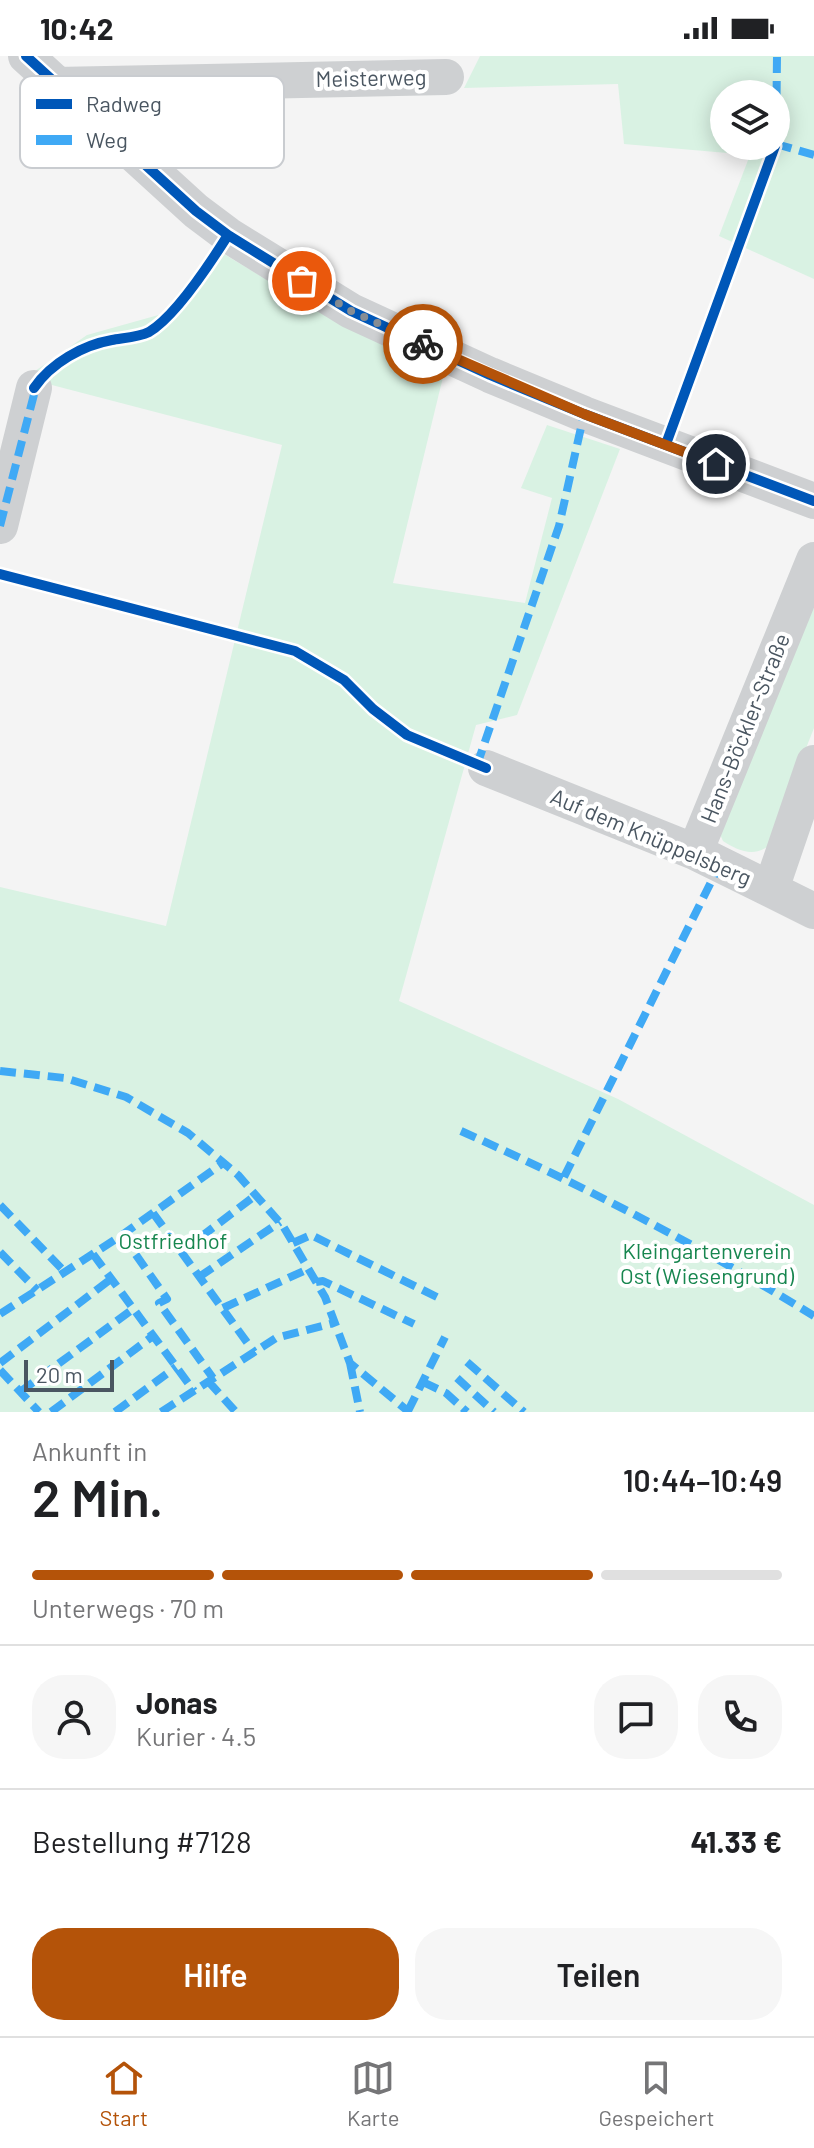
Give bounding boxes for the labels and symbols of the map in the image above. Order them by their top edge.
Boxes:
street label: Meisterweg [315,63,427,91]
legend [20,76,284,168]
text: Radweg [86,90,162,116]
text: Weg [86,126,128,152]
pin [268,247,336,315]
courier [383,304,463,384]
pin [682,430,750,498]
street label: Hans-Böckler-Straße [694,629,794,826]
street label: Auf dem Knüppelsberg [547,782,756,890]
park label: Ostfriedhof [119,1227,227,1253]
park label: Kleingartenverein Ost (Wiesengrund) [620,1237,794,1288]
scale bar [24,1356,114,1392]

